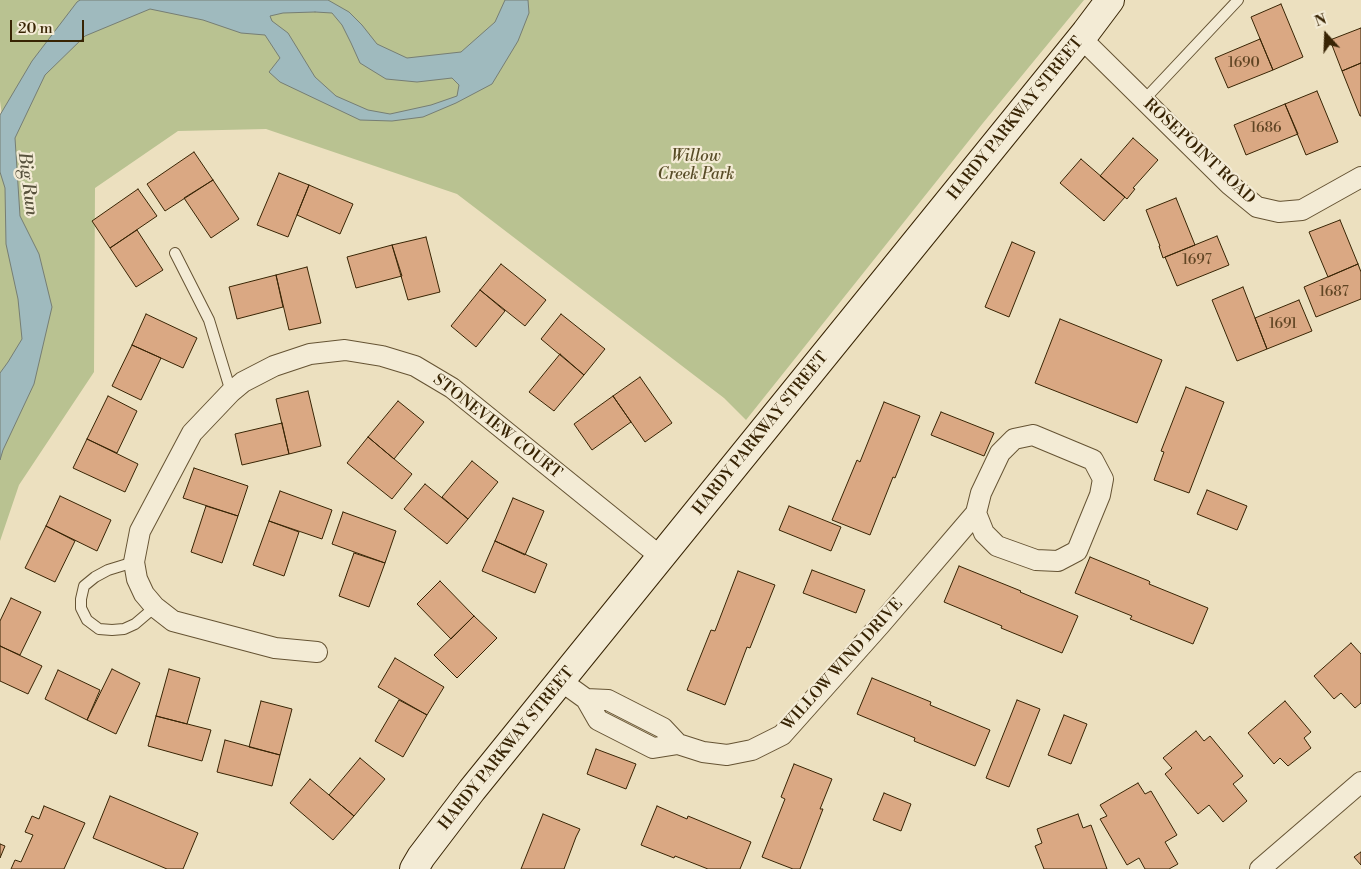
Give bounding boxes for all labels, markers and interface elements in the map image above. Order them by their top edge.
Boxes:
scale bar [12,10,86,42]
north arrow [1301,10,1351,60]
text: N [1313,11,1329,31]
text: 20 m [18,19,53,38]
street label: HARDY PARKWAY STREET [944,34,1088,204]
house number: 1690 [1228,56,1260,72]
street label: ROSEPOINT ROAD [1139,95,1259,209]
house number: 1686 [1250,121,1282,137]
park label: Willow Creek Park [658,147,734,185]
water label: Big Run [12,151,42,217]
house number: 1697 [1182,253,1212,269]
house number: 1687 [1319,285,1349,301]
house number: 1691 [1269,317,1297,333]
street label: HARDY PARKWAY STREET [689,349,833,519]
street label: STONEVIEW COURT [429,371,565,483]
street label: WILLOW WIND DRIVE [779,595,907,735]
street label: HARDY PARKWAY STREET [435,664,579,834]

